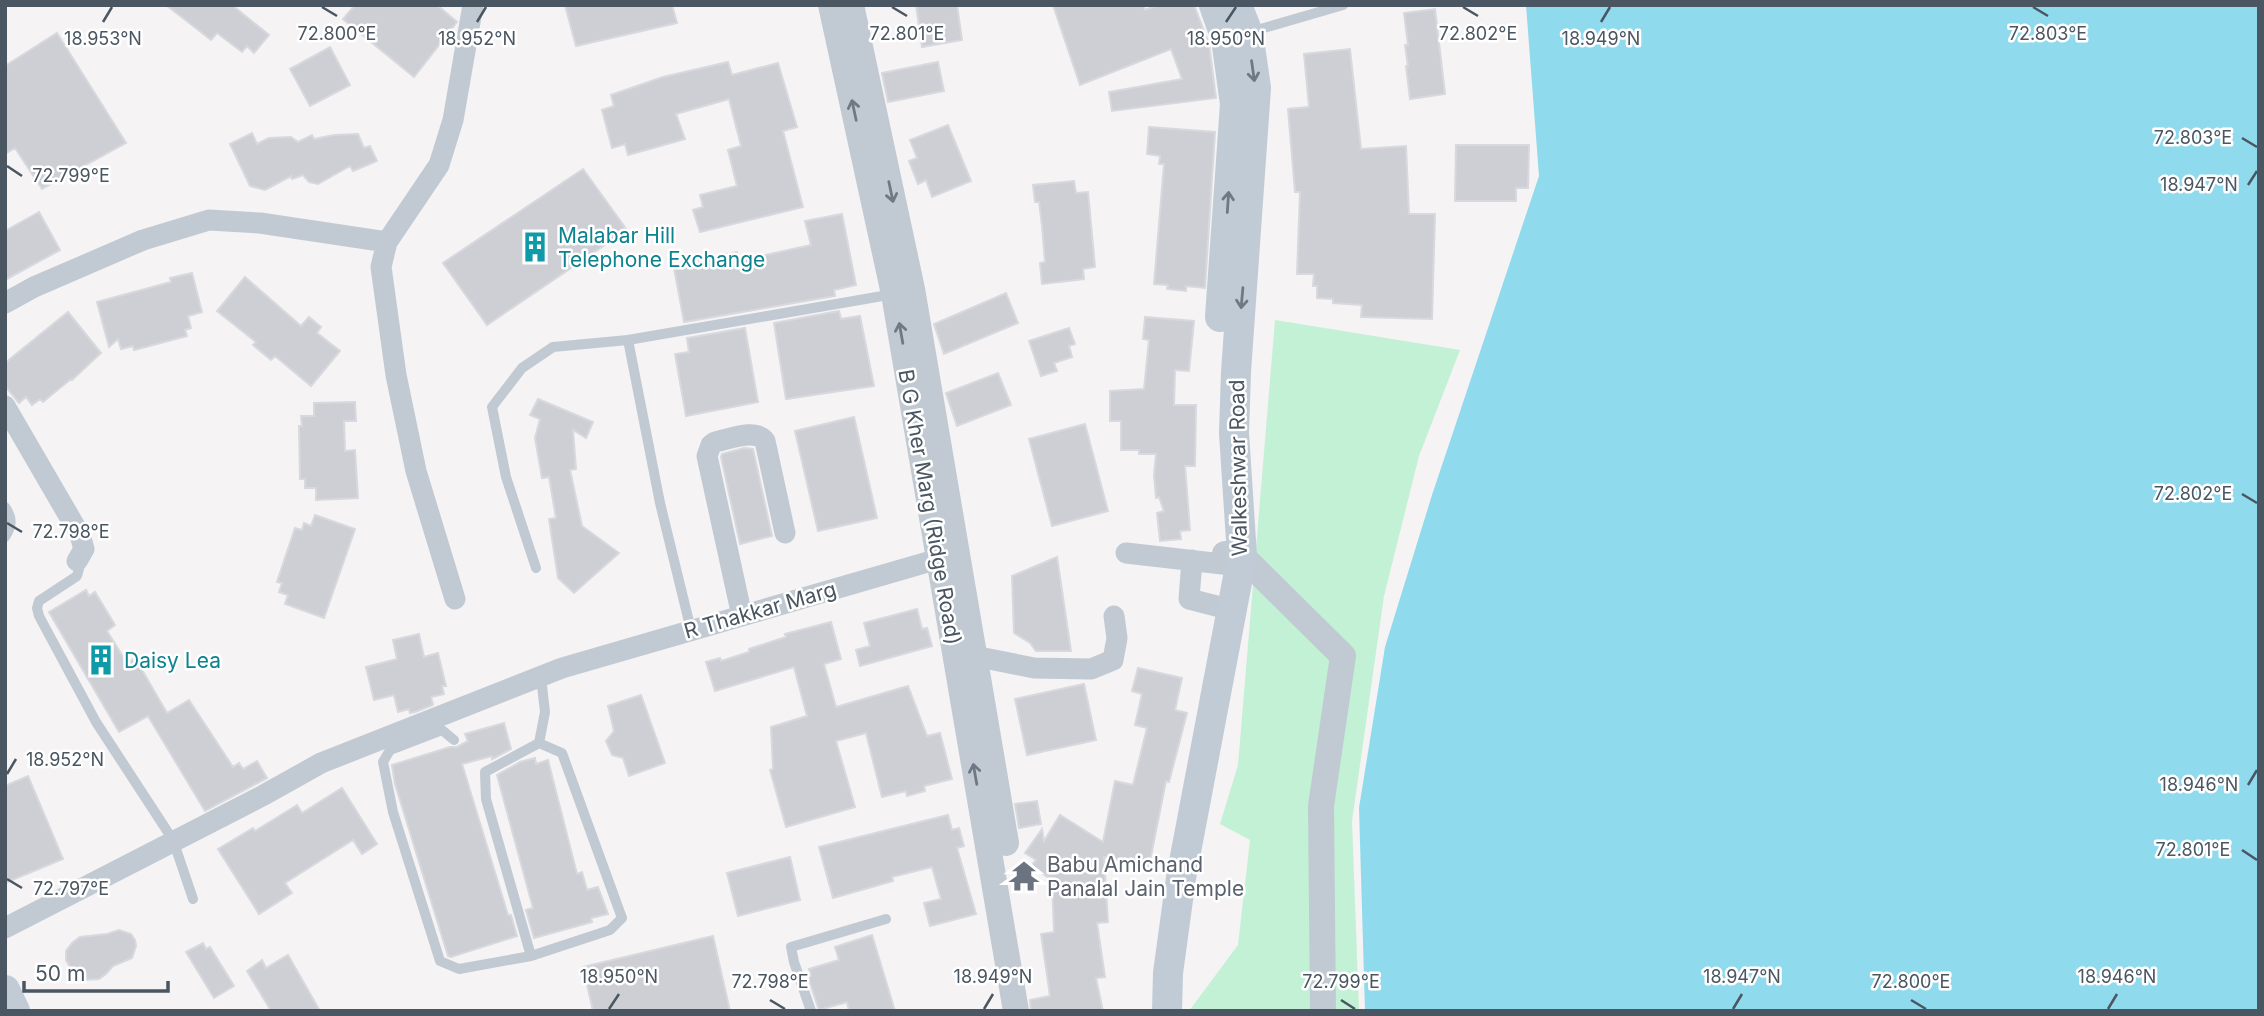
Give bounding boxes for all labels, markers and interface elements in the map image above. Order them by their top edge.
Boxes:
text: 72.800°E [298,23,376,44]
text: 72.801°E [870,23,944,44]
text: 72.802°E [1439,23,1517,44]
text: 72.803°E [2009,23,2087,44]
text: 18.953°N [64,28,142,49]
text: 18.952°N [438,28,516,49]
text: 18.950°N [1187,28,1265,49]
text: 18.949°N [1562,28,1640,49]
one-way arrow [1247,59,1260,82]
one-way arrow [847,99,860,122]
text: 72.803°E [2154,127,2232,148]
text: 72.799°E [32,165,110,186]
text: 18.947°N [2160,174,2238,195]
one-way arrow [885,180,899,203]
one-way arrow [1222,191,1235,214]
place label: Malabar Hill Telephone Exchange [558,223,765,272]
building icon: Malabar Hill Telephone Exchange [518,230,552,264]
one-way arrow [1235,286,1248,309]
one-way arrow [894,322,907,345]
street label: B G Kher Marg (Ridge Road) [893,367,967,647]
street label: Walkeshwar Road [1224,379,1252,557]
text: 72.802°E [2154,483,2232,504]
text: 72.798°E [32,521,110,542]
street label: R Thakkar Marg [681,576,839,644]
building icon: Daisy Lea [84,643,118,677]
place label: Daisy Lea [124,648,221,673]
text: 18.952°N [26,749,104,770]
one-way arrow [968,763,982,786]
text: 18.946°N [2160,774,2238,795]
text: 72.801°E [2156,839,2230,860]
place label: Babu Amichand Panalal Jain Temple [1047,852,1244,901]
temple icon: Babu Amichand Panalal Jain Temple [1007,859,1041,893]
text: 72.797°E [33,878,109,899]
scale bar [24,950,168,994]
text: 50 m [35,961,85,986]
text: 18.950°N [580,966,658,987]
text: 18.949°N [954,966,1032,987]
text: 18.947°N [1703,966,1781,987]
text: 18.946°N [2078,966,2156,987]
text: 72.798°E [731,971,809,992]
text: 72.799°E [1302,971,1380,992]
text: 72.800°E [1872,971,1950,992]

